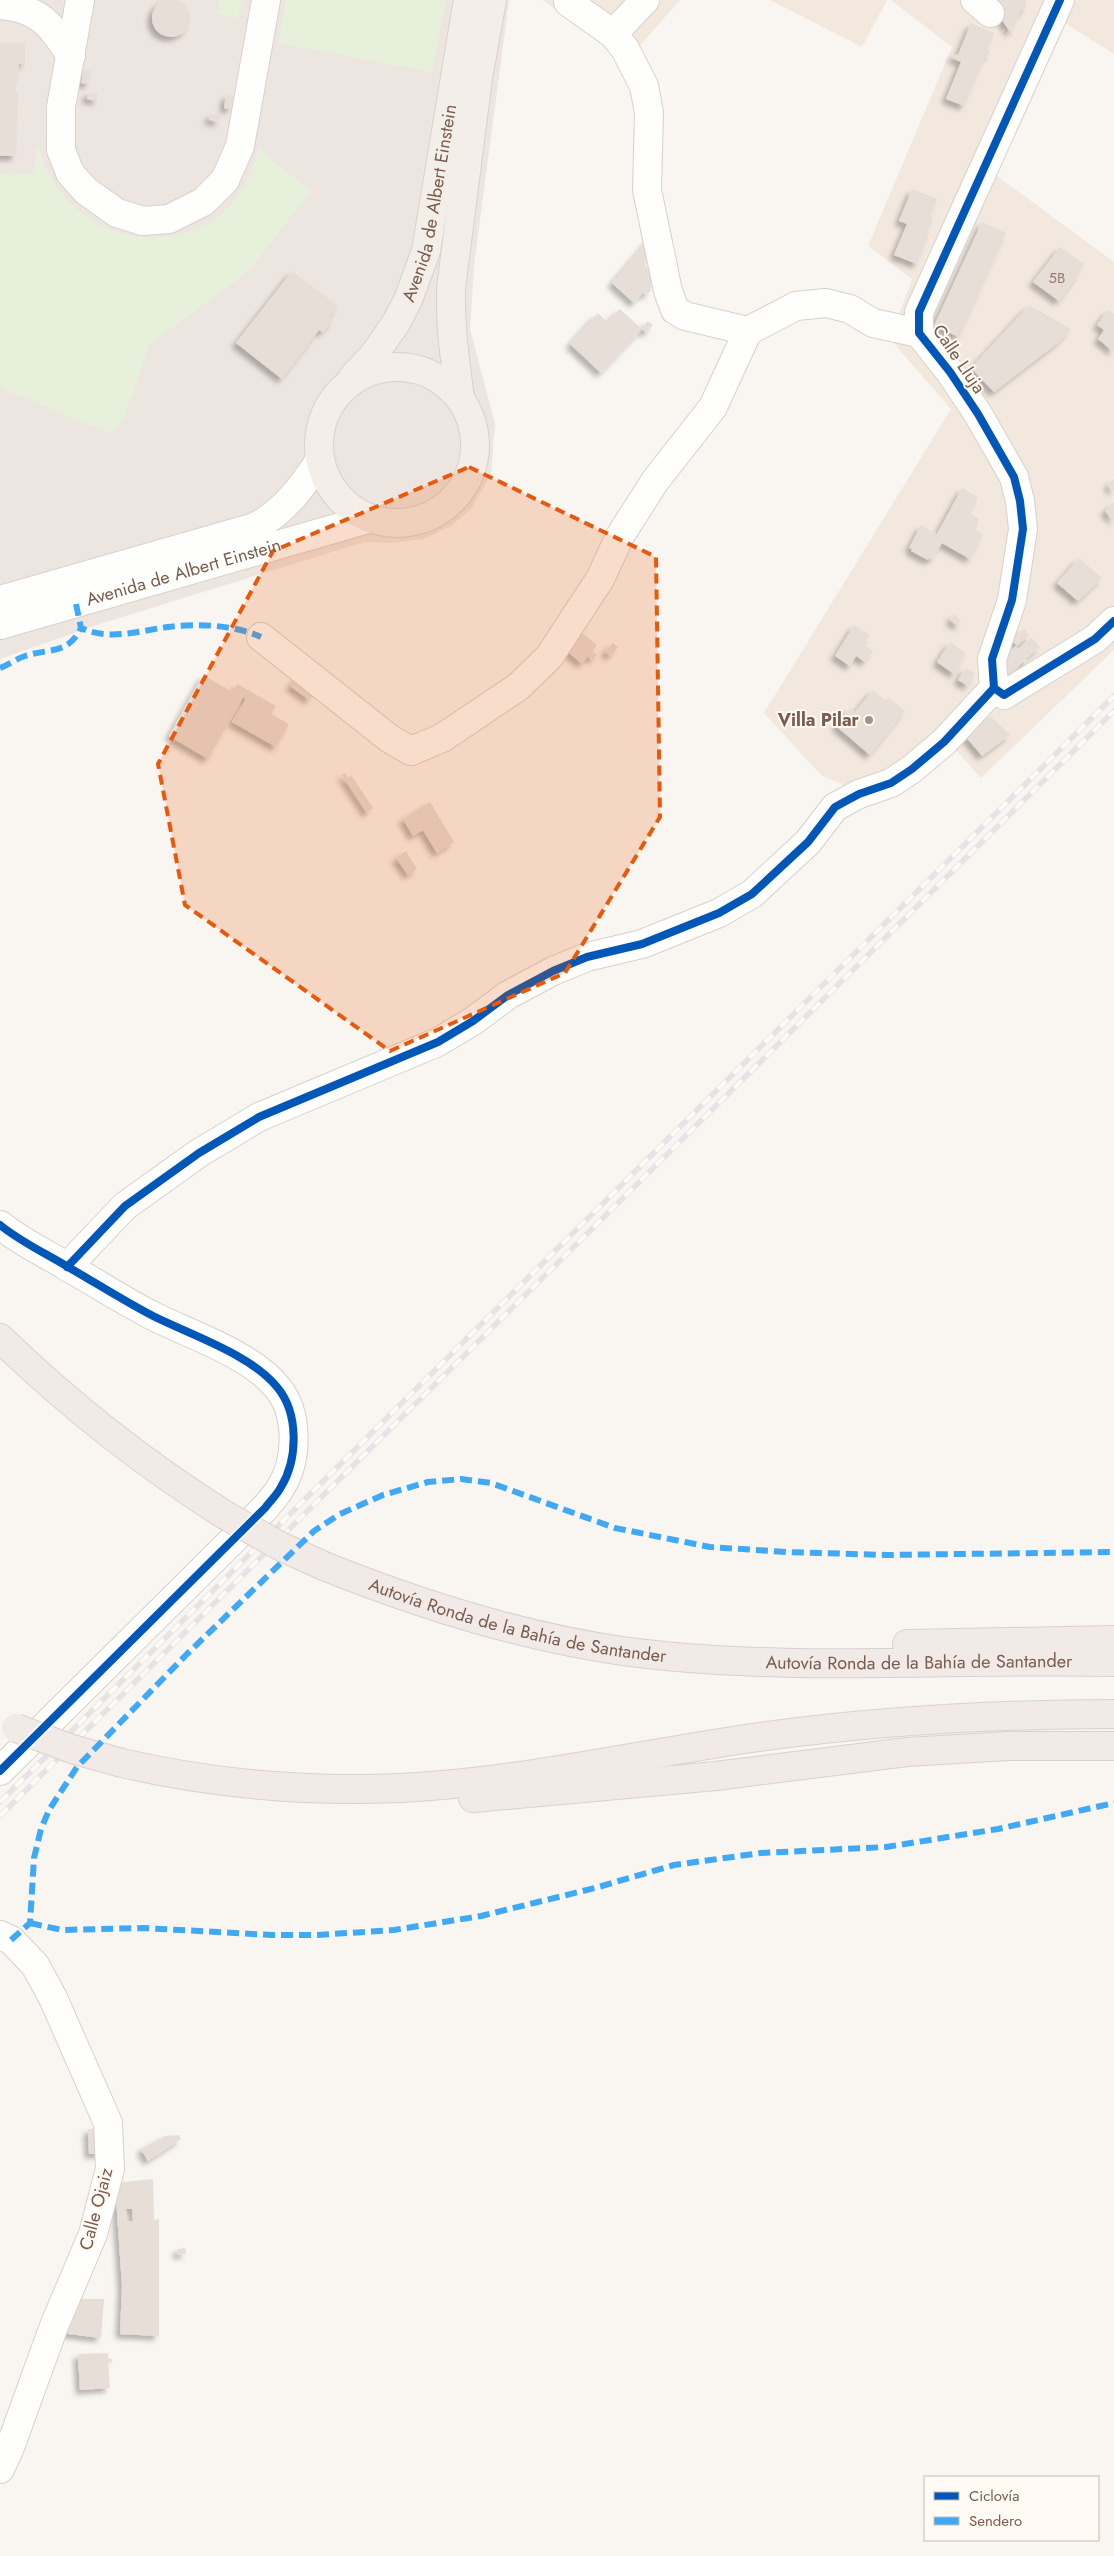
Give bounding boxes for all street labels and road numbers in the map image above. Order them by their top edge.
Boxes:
street label: Avenida de Albert Einstein [395,102,463,306]
street label: Calle Lluja [926,319,992,399]
street label: Avenida de Albert Einstein [83,532,284,613]
street label: Autovía Ronda de la Bahía de Santander [365,1571,668,1669]
street label: Autovía Ronda de la Bahía de Santander [765,1648,1073,1676]
street label: Calle Ojaiz [73,2164,120,2253]

